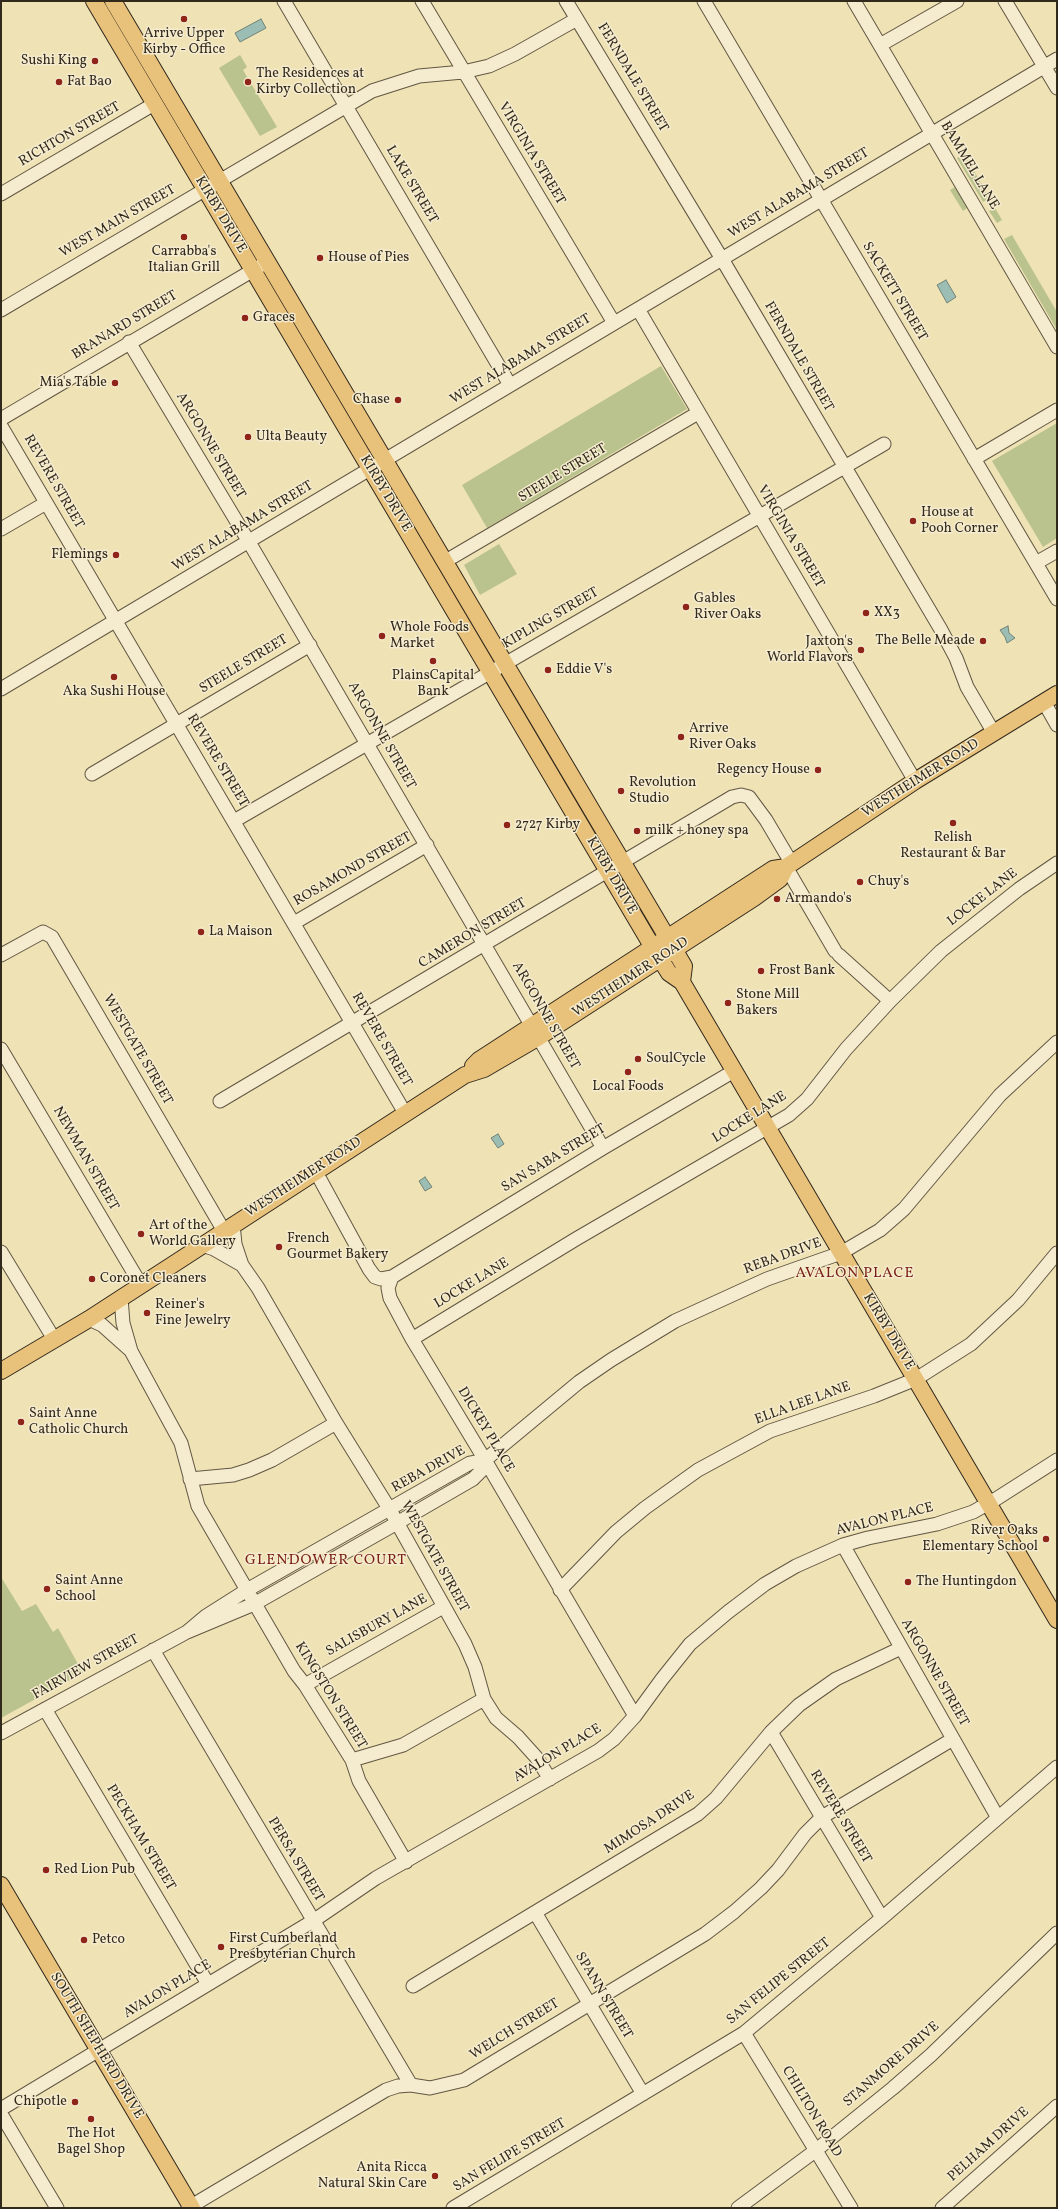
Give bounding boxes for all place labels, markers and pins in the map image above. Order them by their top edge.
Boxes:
marker: Arrive Upper Kirby - Office [179,14,189,24]
place label: Arrive Upper Kirby - Office [143,26,225,58]
place label: Sushi King [21,53,87,69]
marker: Sushi King [90,56,100,66]
place label: The Residences at Kirby Collection [256,66,364,98]
place label: Fat Bao [67,74,112,90]
marker: Fat Bao [54,77,64,87]
marker: The Residences at Kirby Collection [243,77,253,87]
marker: Carrabba's Italian Grill [179,232,189,242]
place label: Carrabba's Italian Grill [148,244,220,276]
place label: House of Pies [328,250,409,266]
marker: House of Pies [315,253,325,263]
place label: Graces [253,310,295,326]
marker: Graces [240,313,250,323]
place label: Mia's Table [40,375,107,391]
marker: Mia's Table [110,378,120,388]
place label: Chase [353,392,390,408]
marker: Chase [393,395,403,405]
place label: Ulta Beauty [256,429,327,445]
marker: Ulta Beauty [243,432,253,442]
place label: House at Pooh Corner [921,505,998,538]
marker: House at Pooh Corner [908,516,918,526]
place label: Flemings [51,547,108,563]
marker: Flemings [111,550,121,560]
place label: Gables River Oaks [694,591,761,624]
marker: Gables River Oaks [681,602,691,612]
place label: XX3 [874,605,900,621]
marker: XX3 [861,608,871,618]
place label: Whole Foods Market [390,620,469,652]
marker: Whole Foods Market [377,631,387,641]
place label: The Belle Meade [875,633,975,649]
place label: Jaxton's World Flavors [767,634,853,666]
marker: The Belle Meade [978,636,988,646]
marker: Jaxton's World Flavors [856,645,866,655]
marker: PlainsCapital Bank [428,656,438,666]
place label: Eddie V's [556,662,612,678]
marker: Eddie V's [543,665,553,675]
place label: PlainsCapital Bank [392,668,474,700]
marker: Aka Sushi House [109,672,119,682]
place label: Aka Sushi House [63,684,165,700]
place label: Arrive River Oaks [689,721,756,754]
marker: Arrive River Oaks [676,732,686,742]
place label: Regency House [717,762,810,778]
marker: Regency House [813,765,823,775]
place label: Revolution Studio [629,775,696,808]
marker: Revolution Studio [616,786,626,796]
place label: 2727 Kirby [515,817,580,833]
marker: Relish Restaurant & Bar [948,818,958,828]
marker: 2727 Kirby [502,820,512,830]
place label: milk + honey spa [645,823,749,839]
marker: milk + honey spa [632,826,642,836]
place label: Relish Restaurant & Bar [900,830,1006,862]
place label: Chuy's [868,874,909,890]
marker: Chuy's [855,877,865,887]
place label: Armando's [785,891,852,907]
marker: Armando's [772,894,782,904]
place label: La Maison [209,924,273,940]
marker: La Maison [196,927,206,937]
place label: Frost Bank [769,963,835,979]
marker: Frost Bank [756,966,766,976]
place label: Stone Mill Bakers [736,987,799,1020]
marker: Stone Mill Bakers [723,998,733,1008]
place label: SoulCycle [646,1051,706,1067]
marker: SoulCycle [633,1054,643,1064]
marker: Local Foods [623,1067,633,1077]
place label: Local Foods [592,1079,664,1095]
place label: Art of the World Gallery [149,1218,236,1250]
marker: Art of the World Gallery [136,1229,146,1239]
place label: French Gourmet Bakery [287,1231,388,1264]
marker: French Gourmet Bakery [274,1242,284,1252]
place label: Coronet Cleaners [100,1271,206,1287]
marker: Coronet Cleaners [87,1274,97,1284]
place label: Reiner's Fine Jewelry [155,1297,231,1330]
marker: Reiner's Fine Jewelry [142,1308,152,1318]
place label: Saint Anne Catholic Church [29,1406,128,1438]
marker: Saint Anne Catholic Church [16,1417,26,1427]
place label: River Oaks Elementary School [922,1523,1038,1556]
marker: River Oaks Elementary School [1041,1534,1051,1544]
place label: Saint Anne School [55,1573,123,1606]
place label: The Huntingdon [916,1574,1017,1590]
marker: The Huntingdon [903,1577,913,1587]
marker: Saint Anne School [42,1584,52,1594]
place label: Red Lion Pub [54,1862,135,1878]
marker: Red Lion Pub [41,1865,51,1875]
place label: First Cumberland Presbyterian Church [229,1931,356,1964]
place label: Petco [92,1932,125,1948]
marker: Petco [79,1935,89,1945]
marker: First Cumberland Presbyterian Church [216,1942,226,1952]
place label: Chipotle [14,2094,67,2110]
marker: Chipotle [70,2097,80,2107]
marker: The Hot Bagel Shop [86,2114,96,2124]
place label: The Hot Bagel Shop [57,2126,125,2158]
place label: Anita Ricca Natural Skin Care [318,2160,427,2192]
marker: Anita Ricca Natural Skin Care [430,2171,440,2181]

